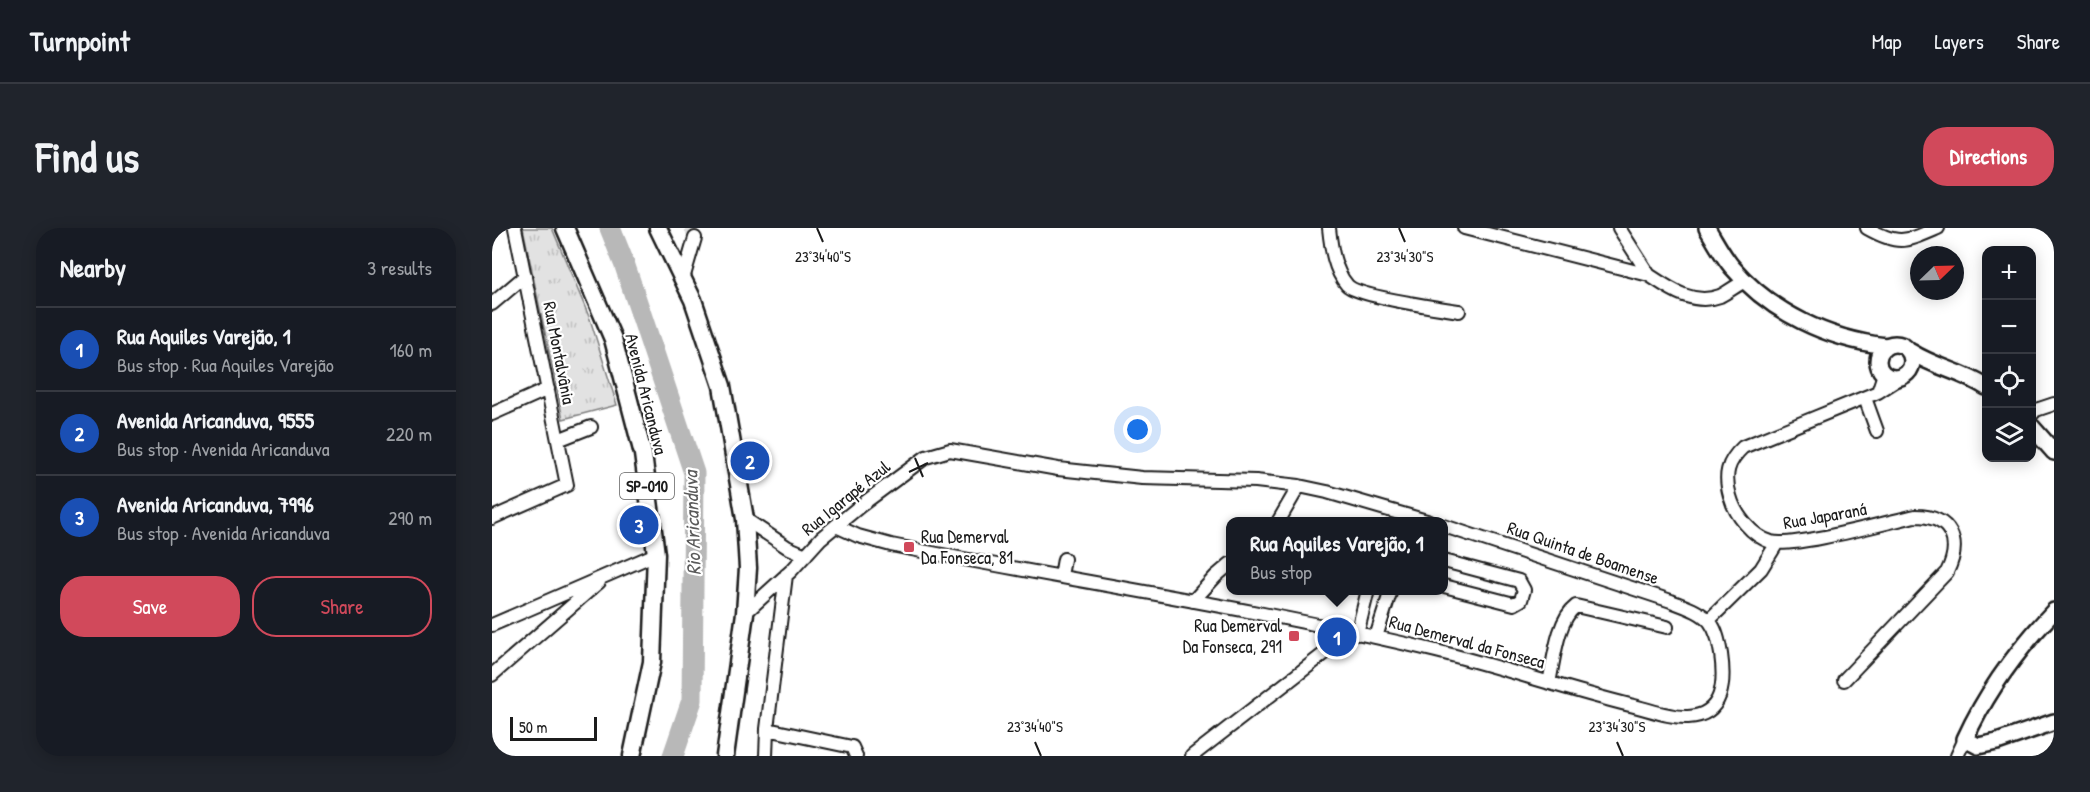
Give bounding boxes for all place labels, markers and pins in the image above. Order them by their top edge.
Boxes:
pin: 2 [730,438,770,484]
pin: 3 [620,502,658,548]
place label: Rua Demerval Da Fonseca, 81 [921,524,1013,570]
marker: Rua Demerval Da Fonseca, 81 [902,540,916,554]
place label: Rua Demerval Da Fonseca, 291 [1183,613,1282,659]
pin: 1 [1318,614,1356,660]
marker: Rua Demerval Da Fonseca, 291 [1287,629,1301,643]

